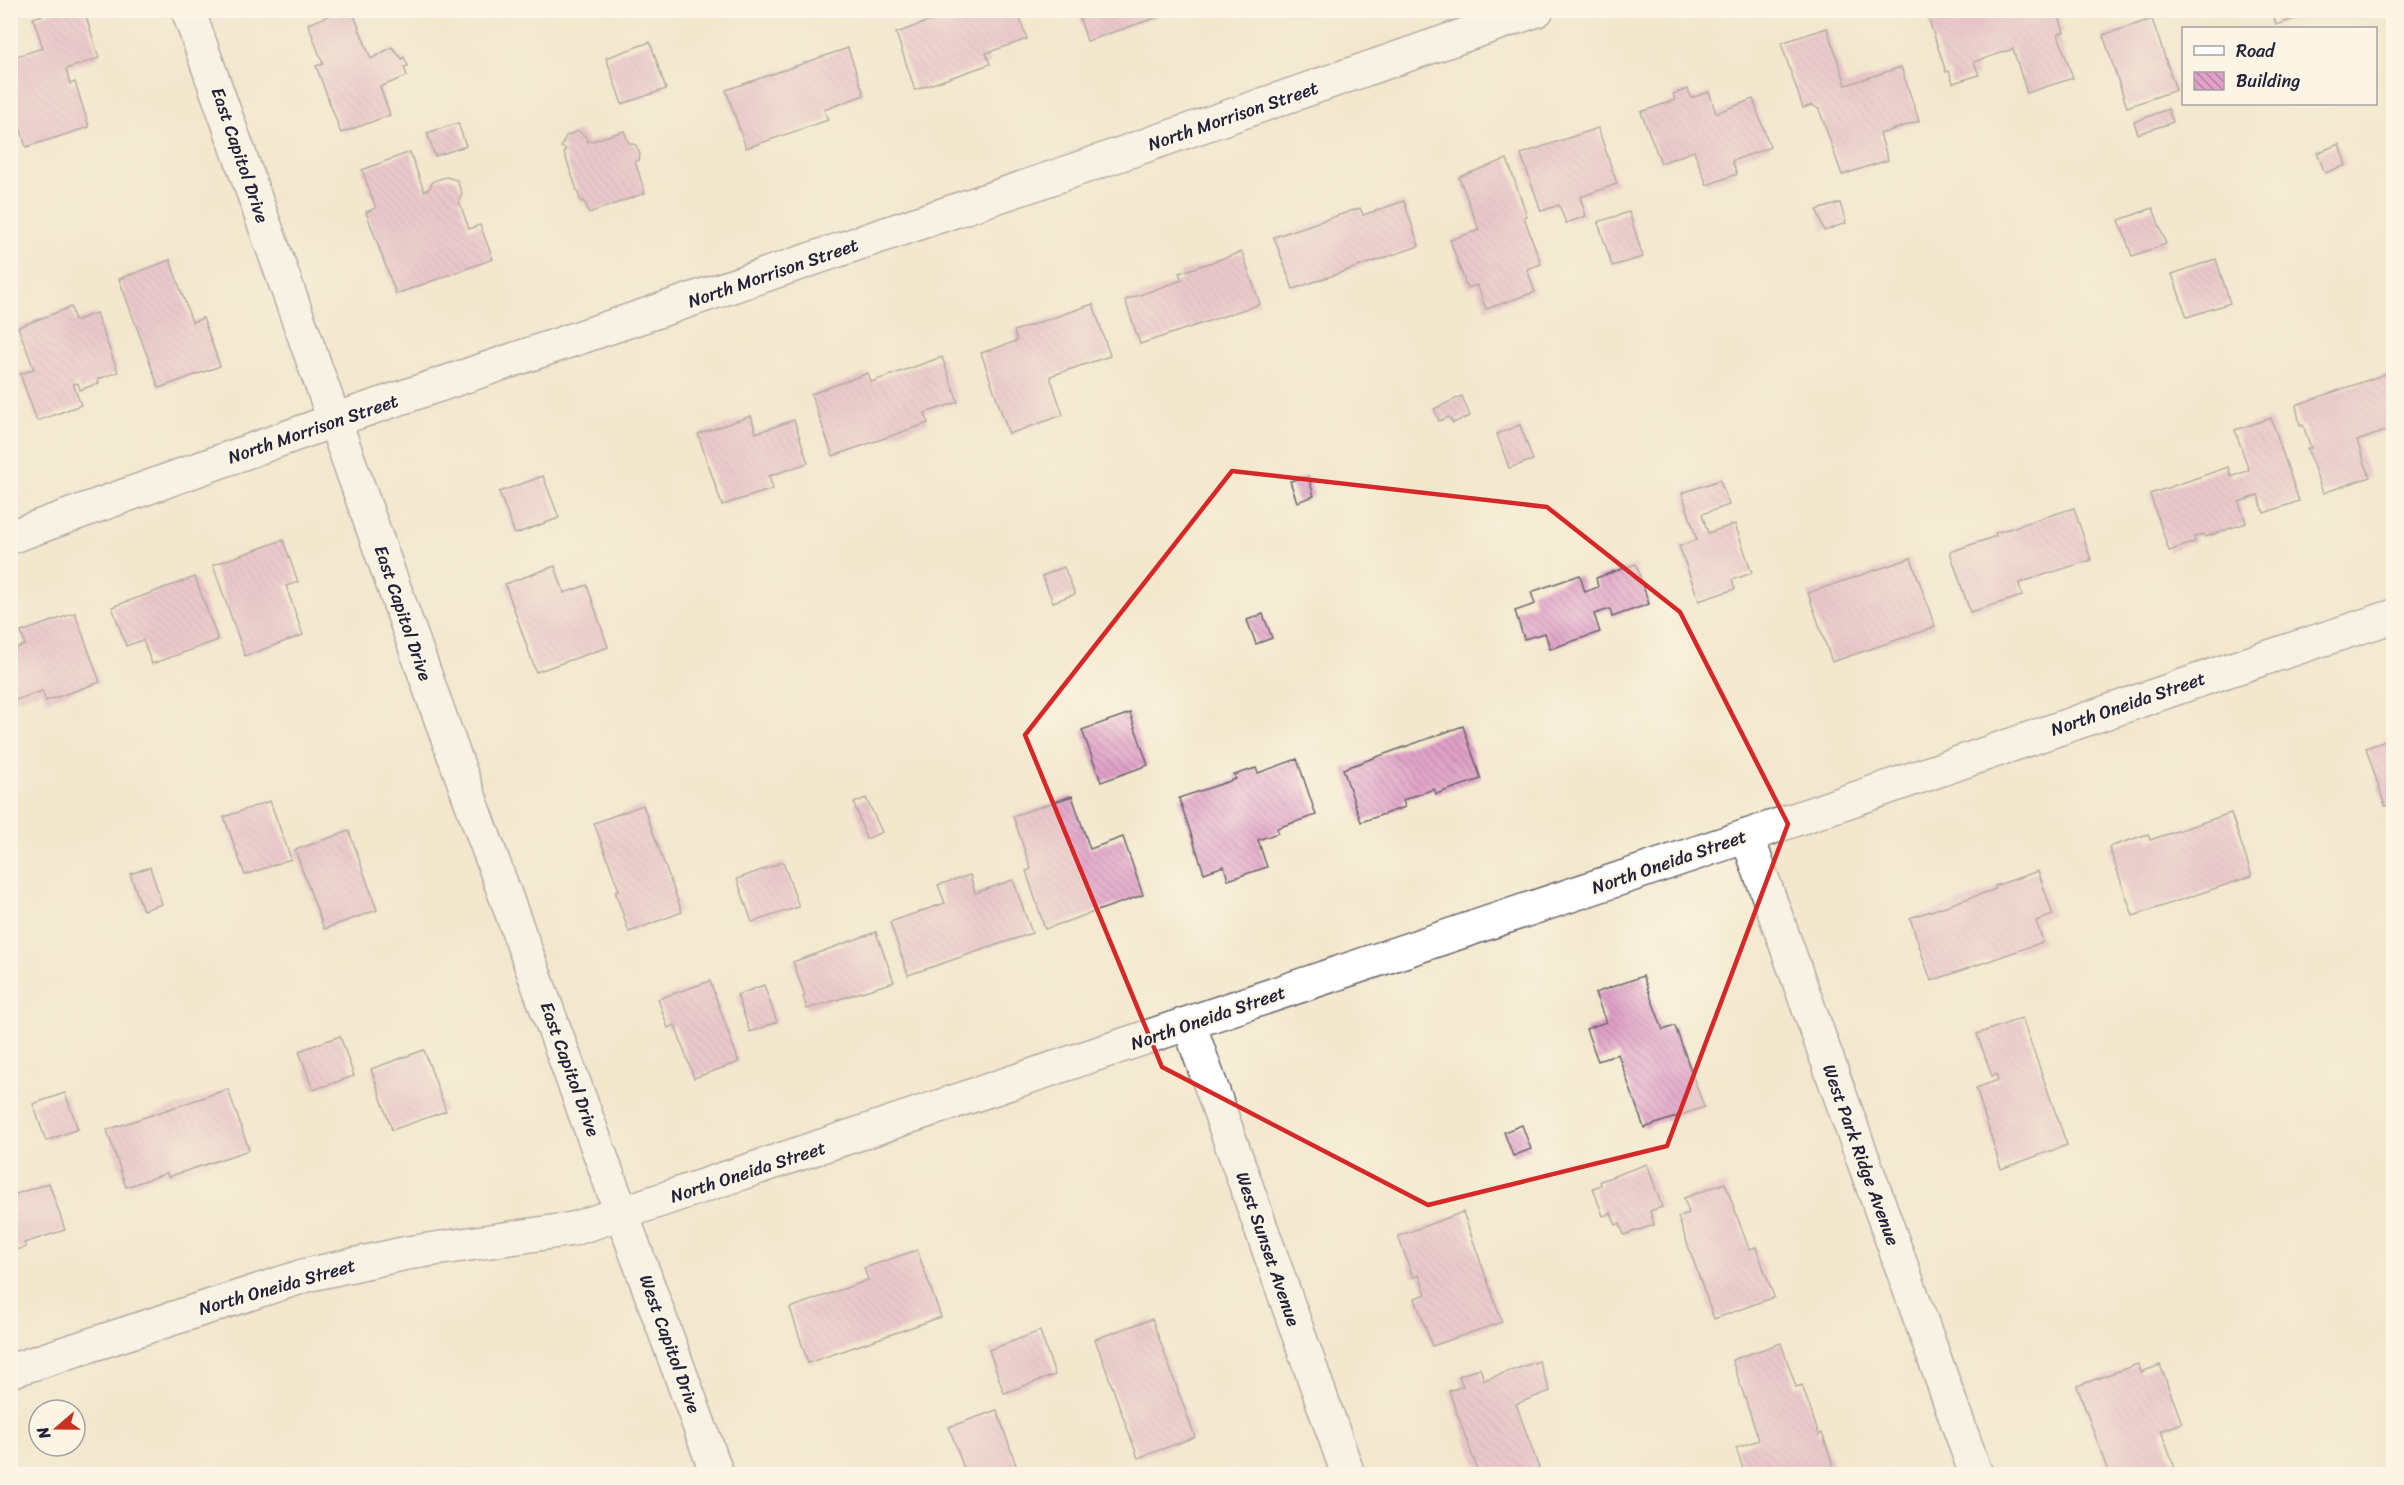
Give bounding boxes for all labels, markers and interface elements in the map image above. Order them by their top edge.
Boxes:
legend [2182,27,2377,105]
text: Road [2236,35,2276,67]
text: Building [2236,65,2300,97]
street label: North Morrison Street [1143,72,1323,160]
street label: East Capitol Drive [202,83,278,227]
street label: North Morrison Street [683,229,863,317]
street label: North Morrison Street [223,385,403,473]
street label: East Capitol Drive [365,541,441,685]
street label: North Oneida Street [2046,662,2210,746]
street label: North Oneida Street [1587,820,1751,904]
street label: North Oneida Street [1126,976,1290,1060]
street label: East Capitol Drive [531,997,609,1141]
street label: West Park Ridge Avenue [1813,1060,1909,1250]
street label: North Oneida Street [666,1132,830,1212]
street label: West Sunset Avenue [1227,1167,1310,1331]
street label: North Oneida Street [195,1249,359,1325]
street label: West Capitol Drive [630,1270,710,1418]
north arrow [27,1398,87,1458]
text: N [28,1422,59,1444]

